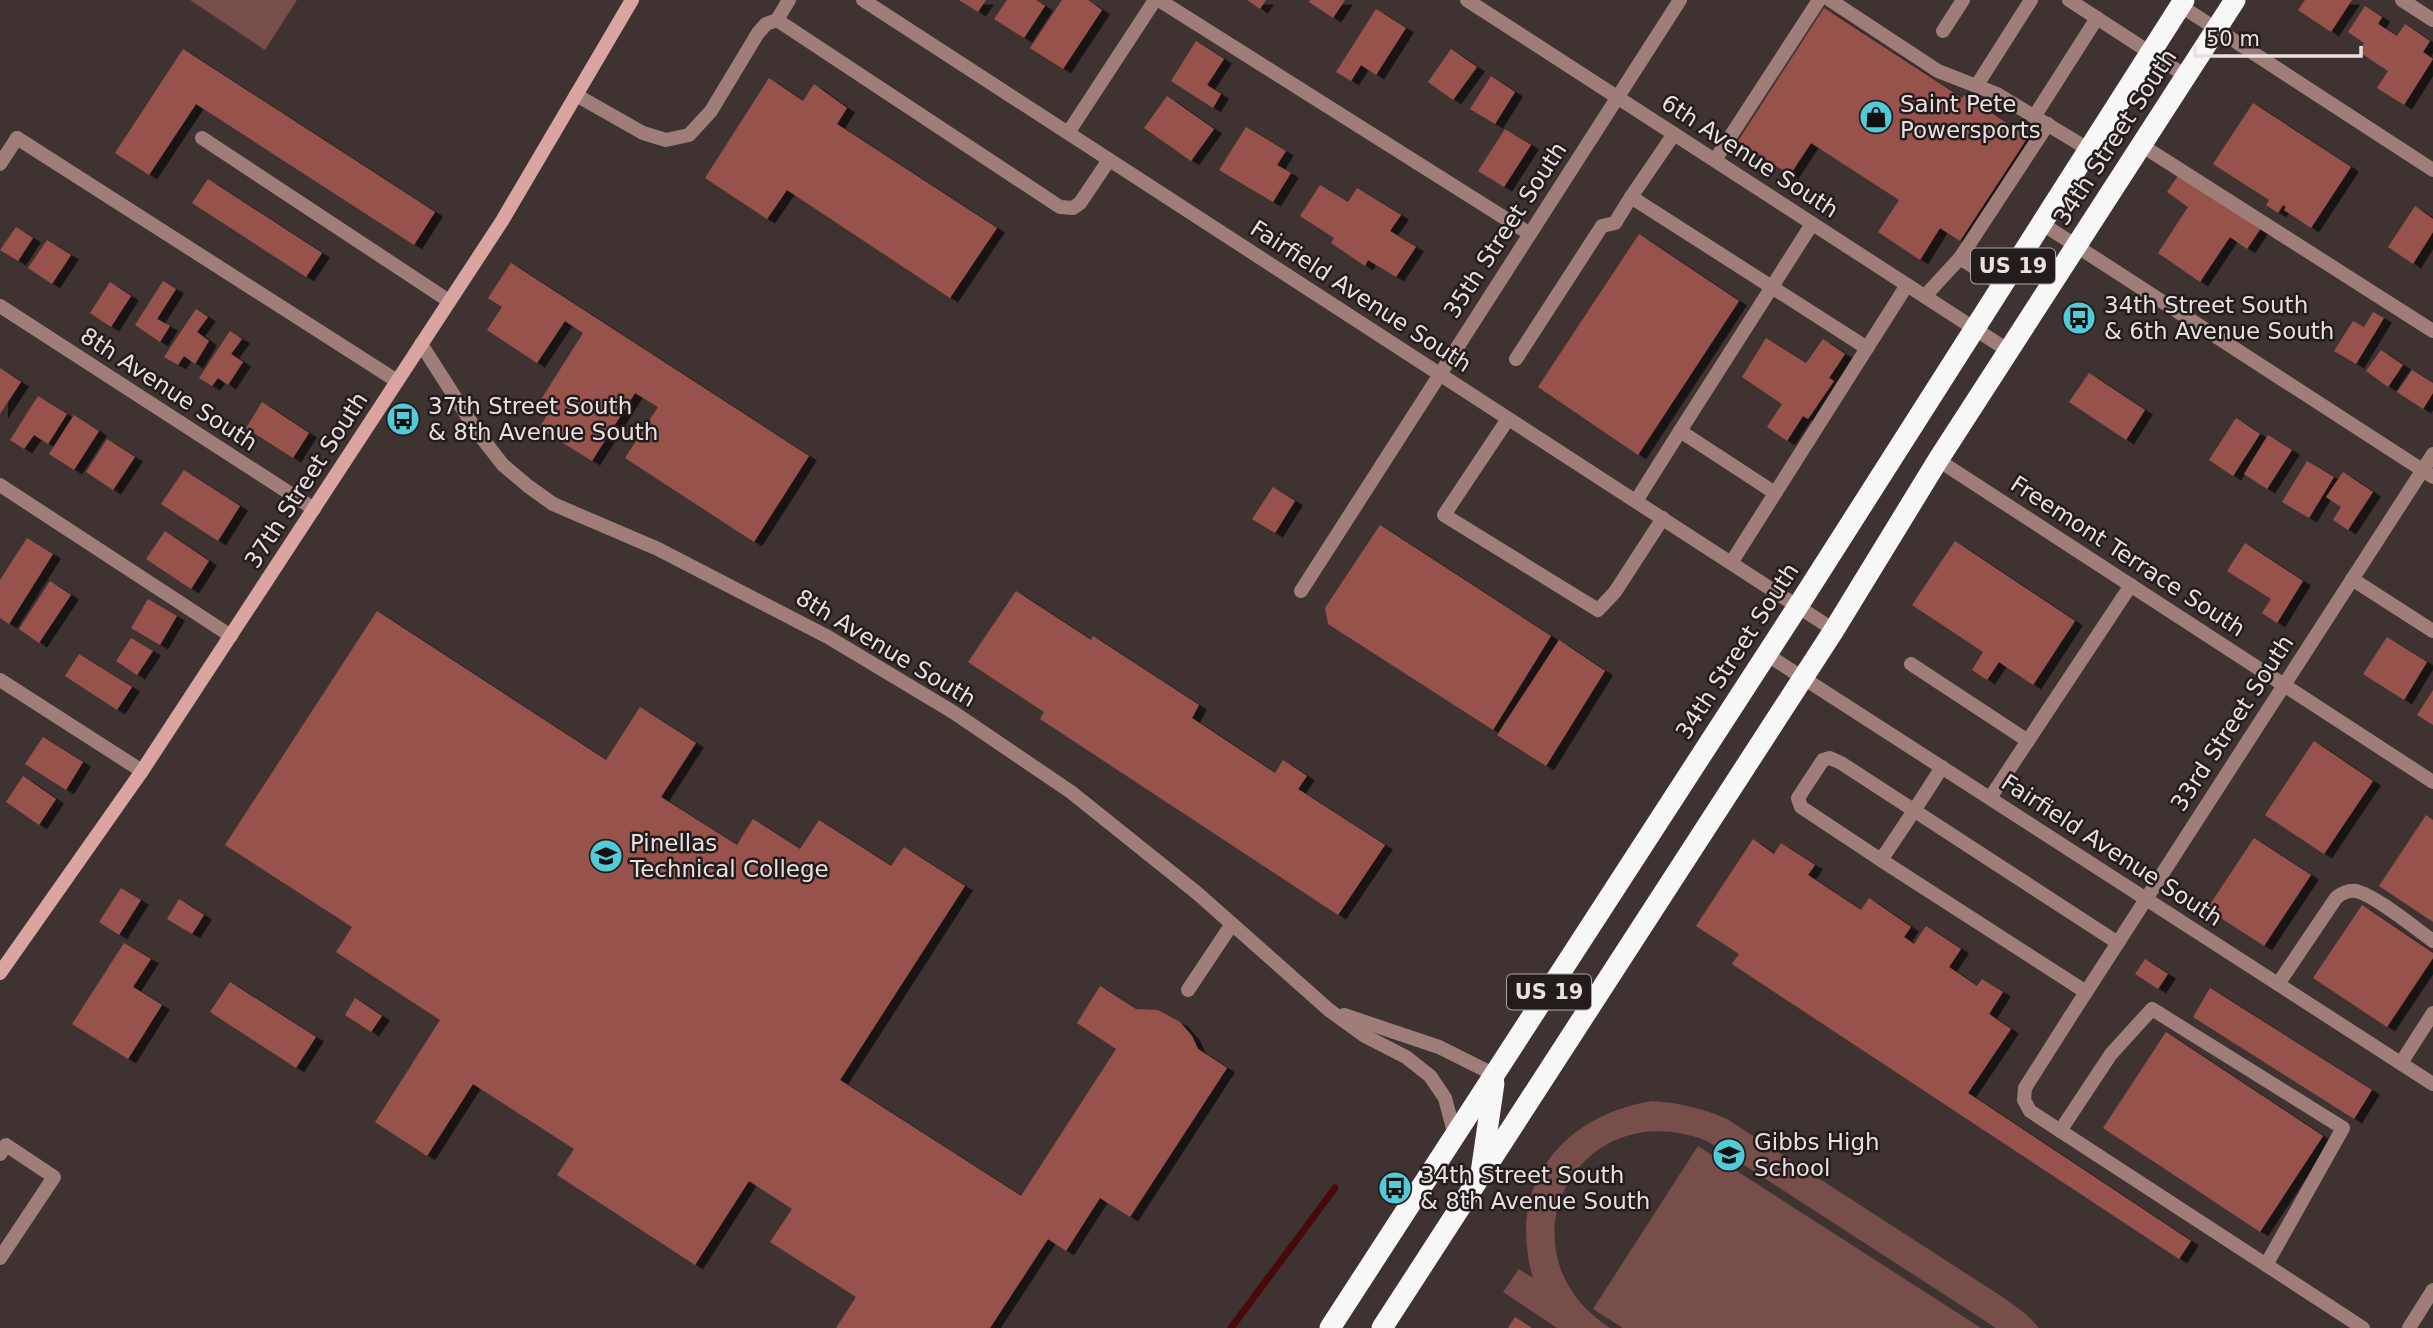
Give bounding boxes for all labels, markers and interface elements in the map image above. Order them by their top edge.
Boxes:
scale bar [2195,14,2361,58]
text: 50 m [2206,27,2260,51]
street label: 34th Street South [2048,44,2182,230]
street label: 6th Avenue South [1657,89,1843,223]
place label: Saint Pete Powersports [1900,91,2041,143]
shop icon: Saint Pete Powersports [1857,98,1895,136]
street label: 35th Street South [1438,137,1572,323]
street label: Fairfield Avenue South [1246,215,1476,377]
road number: US 19 [1971,248,2055,284]
place label: 34th Street South & 6th Avenue South [2104,292,2334,344]
bus stop icon: 34th Street South & 6th Avenue South [2060,299,2098,337]
street label: 8th Avenue South [76,322,262,456]
street label: 37th Street South [239,387,373,573]
place label: 37th Street South & 8th Avenue South [428,393,658,445]
bus stop icon: 37th Street South & 8th Avenue South [384,400,422,438]
street label: Freemont Terrace South [2006,470,2250,642]
street label: 34th Street South [1670,558,1804,744]
street label: 8th Avenue South [791,584,981,712]
street label: 33rd Street South [2165,630,2299,816]
street label: Fairfield Avenue South [1997,769,2227,931]
place label: Pinellas Technical College [629,830,829,882]
school or university icon: Pinellas Technical College [587,837,625,875]
road number: US 19 [1507,974,1591,1010]
place label: Gibbs High School [1754,1129,1880,1181]
school or university icon: Gibbs High School [1710,1136,1748,1174]
place label: 34th Street South & 8th Avenue South [1420,1162,1650,1214]
bus stop icon: 34th Street South & 8th Avenue South [1376,1169,1414,1207]

